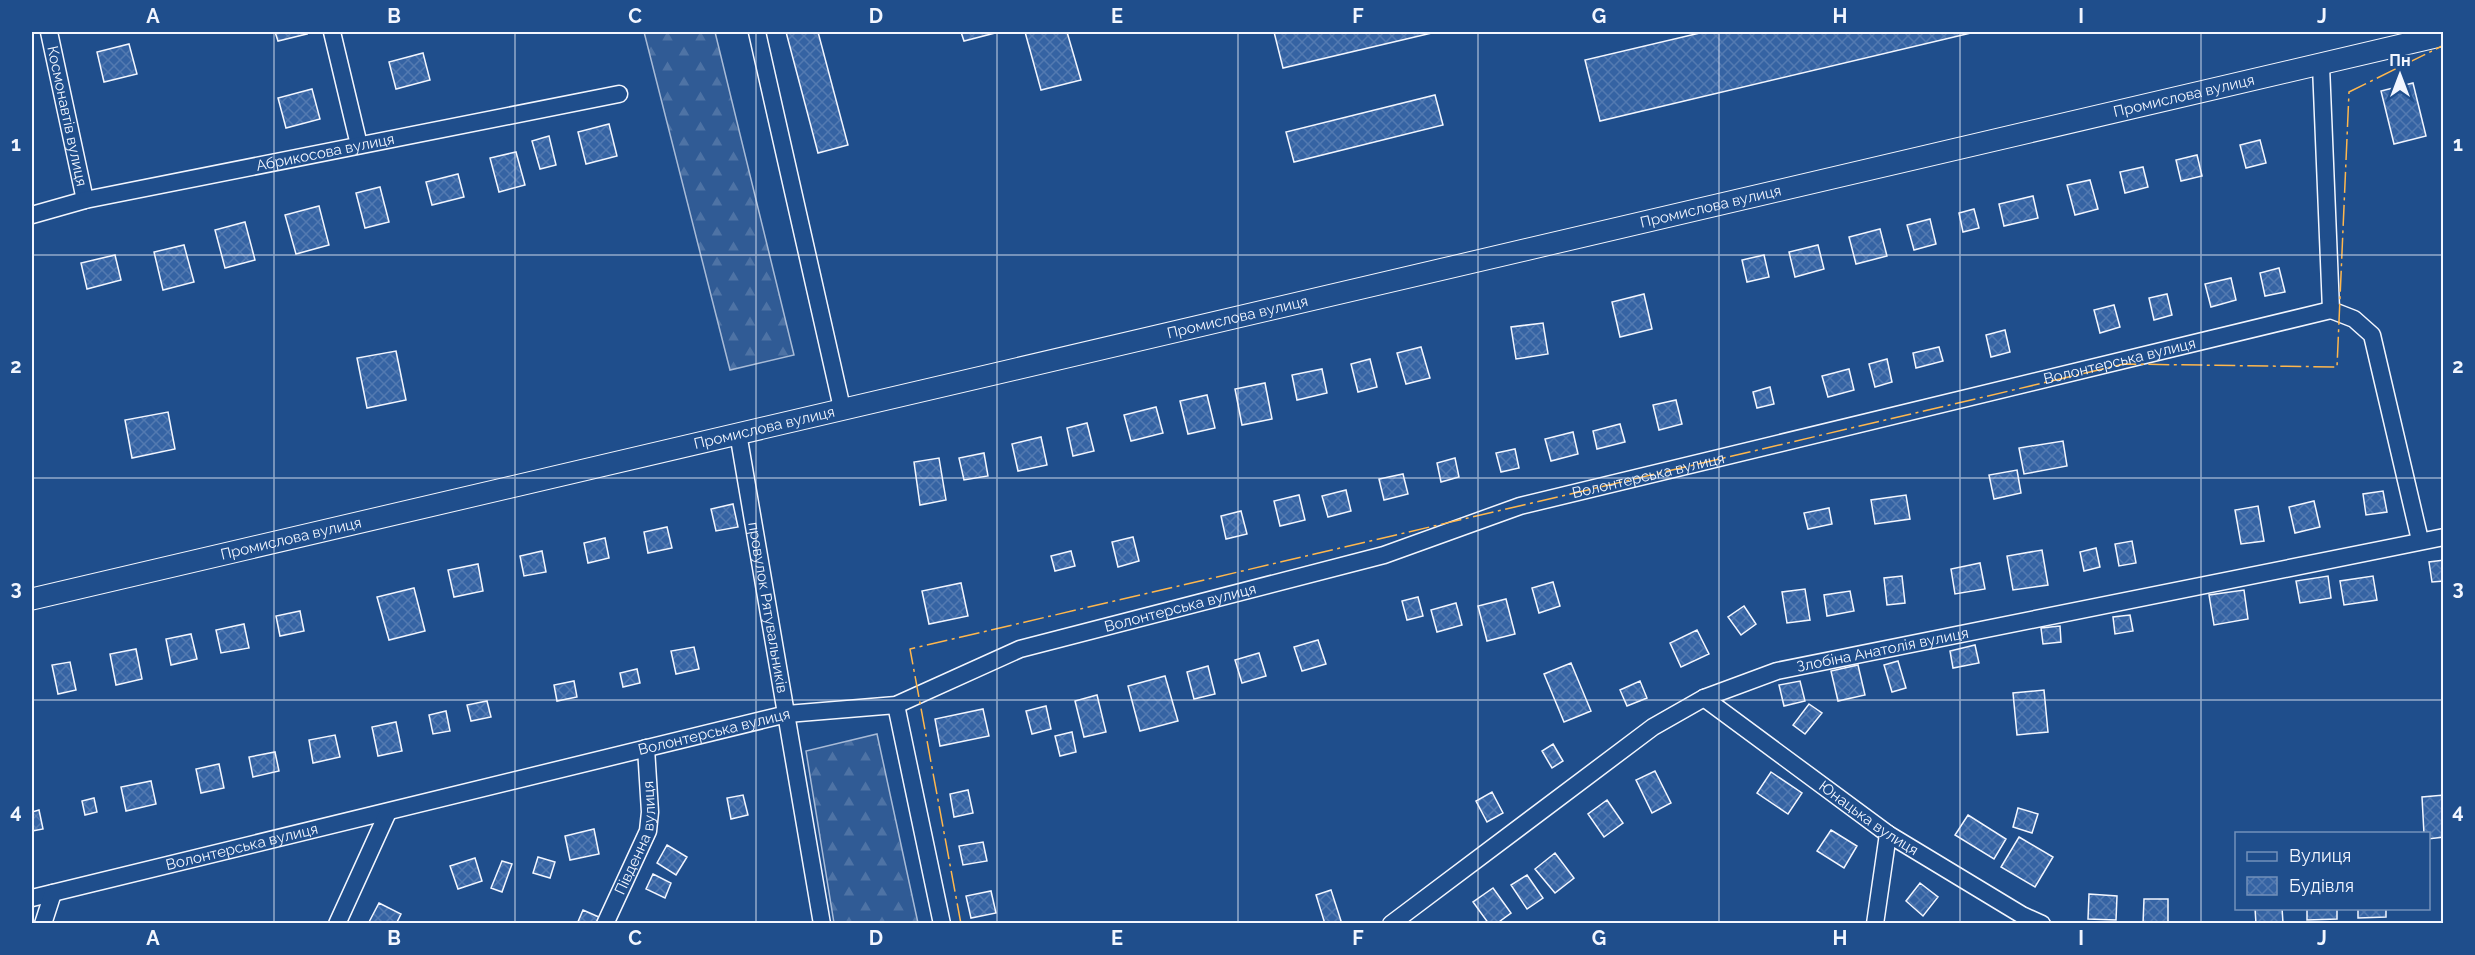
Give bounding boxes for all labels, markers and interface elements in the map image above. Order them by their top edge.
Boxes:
text: A [146,4,160,28]
text: B [387,4,401,28]
text: C [628,4,642,28]
text: D [869,4,883,28]
text: E [1111,4,1123,28]
text: F [1352,4,1364,28]
text: G [1592,4,1606,28]
text: H [1833,4,1847,28]
text: I [2078,4,2084,28]
text: J [2317,4,2327,28]
street label: Космонавтів вулиця [43,44,91,188]
north arrow [2370,45,2430,105]
text: Пн [2389,51,2411,70]
street label: Промислова вулиця [2112,71,2256,121]
street label: Абрикосова вулиця [254,130,396,175]
text: 1 [11,132,21,156]
text: 1 [2453,132,2463,156]
street label: Промислова вулиця [1638,181,1783,232]
street label: Промислова вулиця [1165,292,1310,342]
street label: Волонтерська вулиця [2042,334,2198,388]
text: 2 [10,354,22,378]
text: 2 [2452,354,2464,378]
street label: Промислова вулиця [692,403,837,453]
street label: Волонтерська вулиця [1570,449,1726,502]
street label: Промислова вулиця [219,513,363,564]
street label: провулок Рятувальників [744,521,791,694]
text: 3 [10,576,22,600]
text: 3 [2452,576,2464,600]
street label: Волонтерська вулиця [1102,579,1258,636]
street label: Злобіна Анатолія вулиця [1795,624,1970,676]
street label: Волонтерська вулиця [636,705,792,759]
street label: Юнацька вулиця [1815,777,1922,859]
street label: Південна вулиця [611,780,659,897]
text: 4 [10,799,22,823]
text: 4 [2452,799,2464,823]
street label: Волонтерська вулиця [164,820,320,874]
legend [2235,832,2430,910]
text: Вулиця [2289,845,2351,866]
text: Будівля [2289,875,2354,896]
text: A [146,926,160,950]
text: B [387,926,401,950]
text: C [628,926,642,950]
text: D [869,926,883,950]
text: E [1111,926,1123,950]
text: F [1352,926,1364,950]
text: G [1592,926,1606,950]
text: H [1833,926,1847,950]
text: I [2078,926,2084,950]
text: J [2317,926,2327,950]

